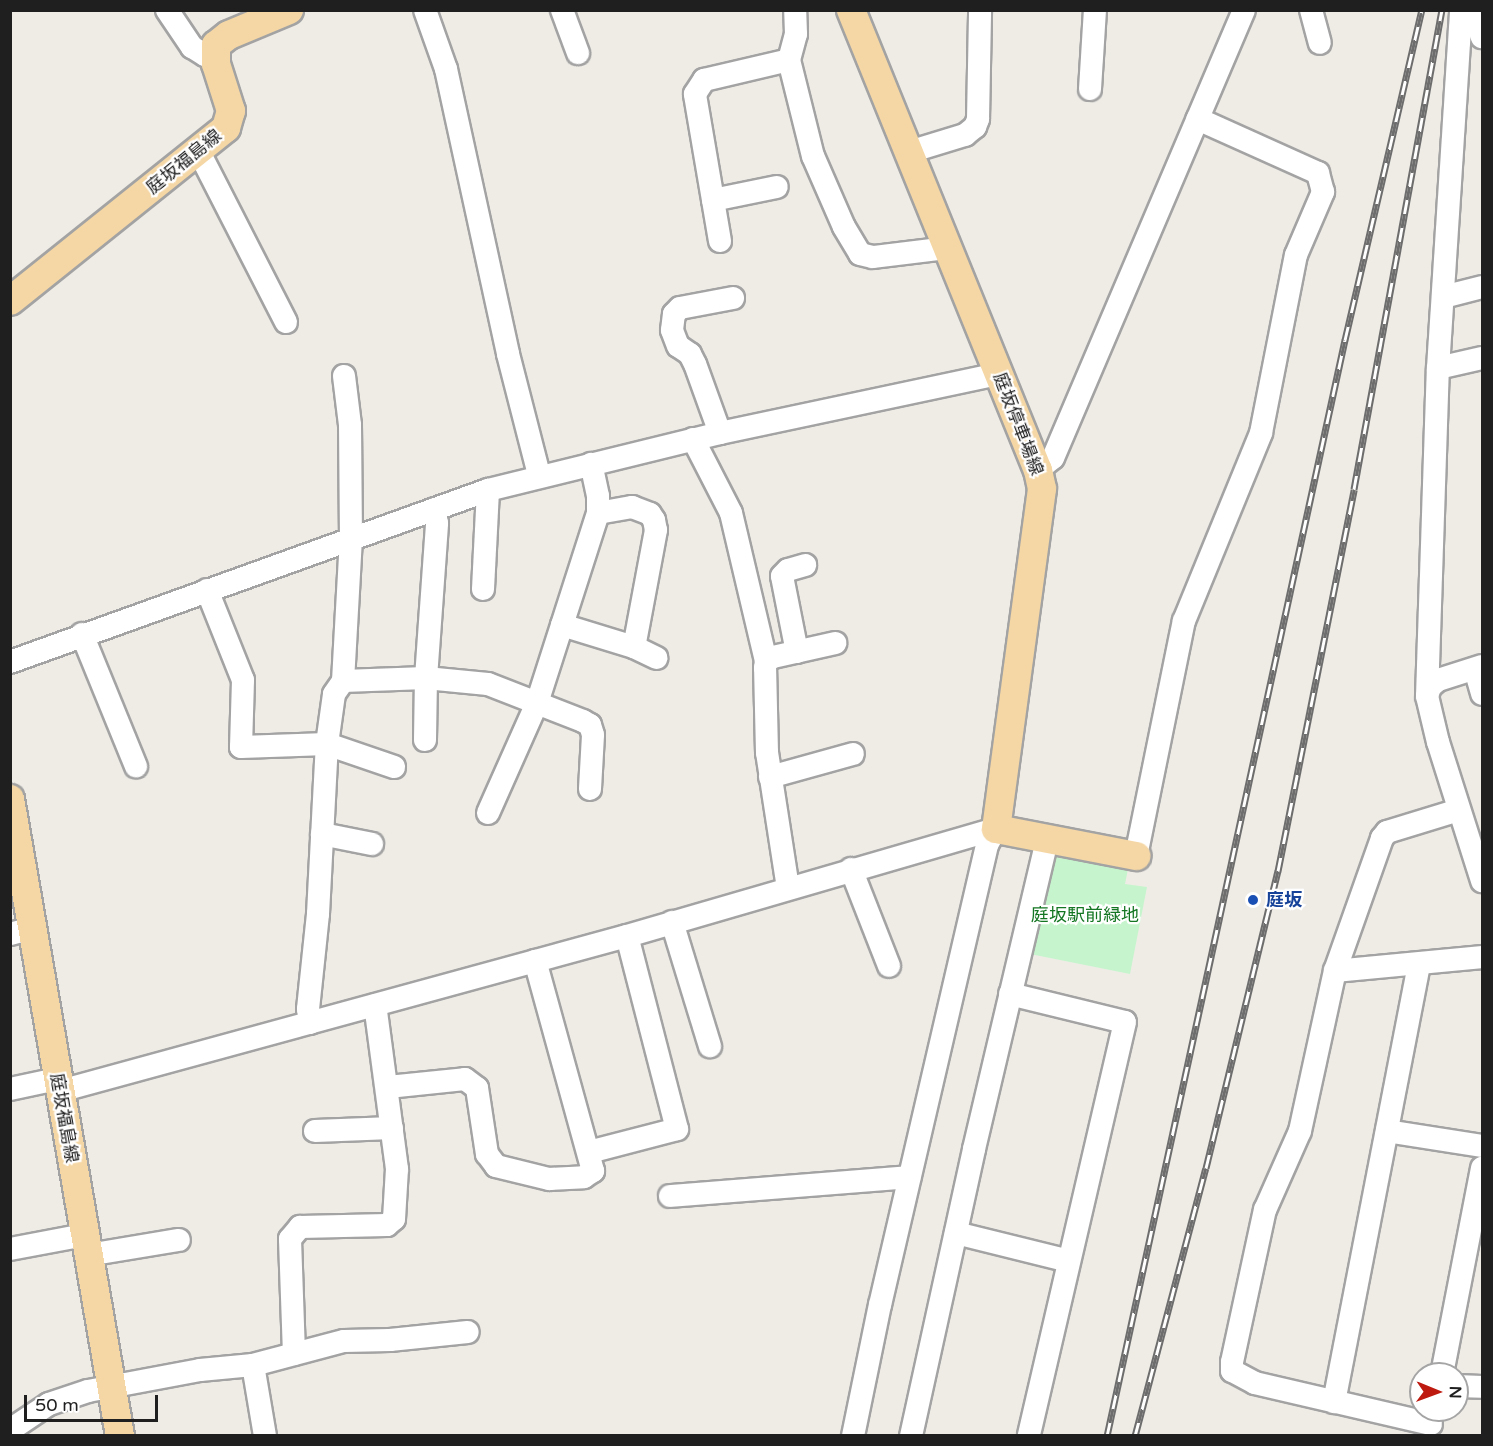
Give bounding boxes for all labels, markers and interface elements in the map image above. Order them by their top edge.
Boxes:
street label: 庭坂福島線 [142,125,226,199]
street label: 庭坂停車場線 [989,370,1047,478]
place label: 庭坂 [1266,889,1302,911]
marker: 庭坂 [1244,891,1262,909]
park label: 庭坂駅前緑地 [1031,904,1139,926]
street label: 庭坂福島線 [46,1072,82,1164]
north arrow [1409,1362,1469,1422]
scale bar [27,1383,160,1421]
text: N [1445,1386,1465,1399]
text: 50 m [35,1394,79,1416]

